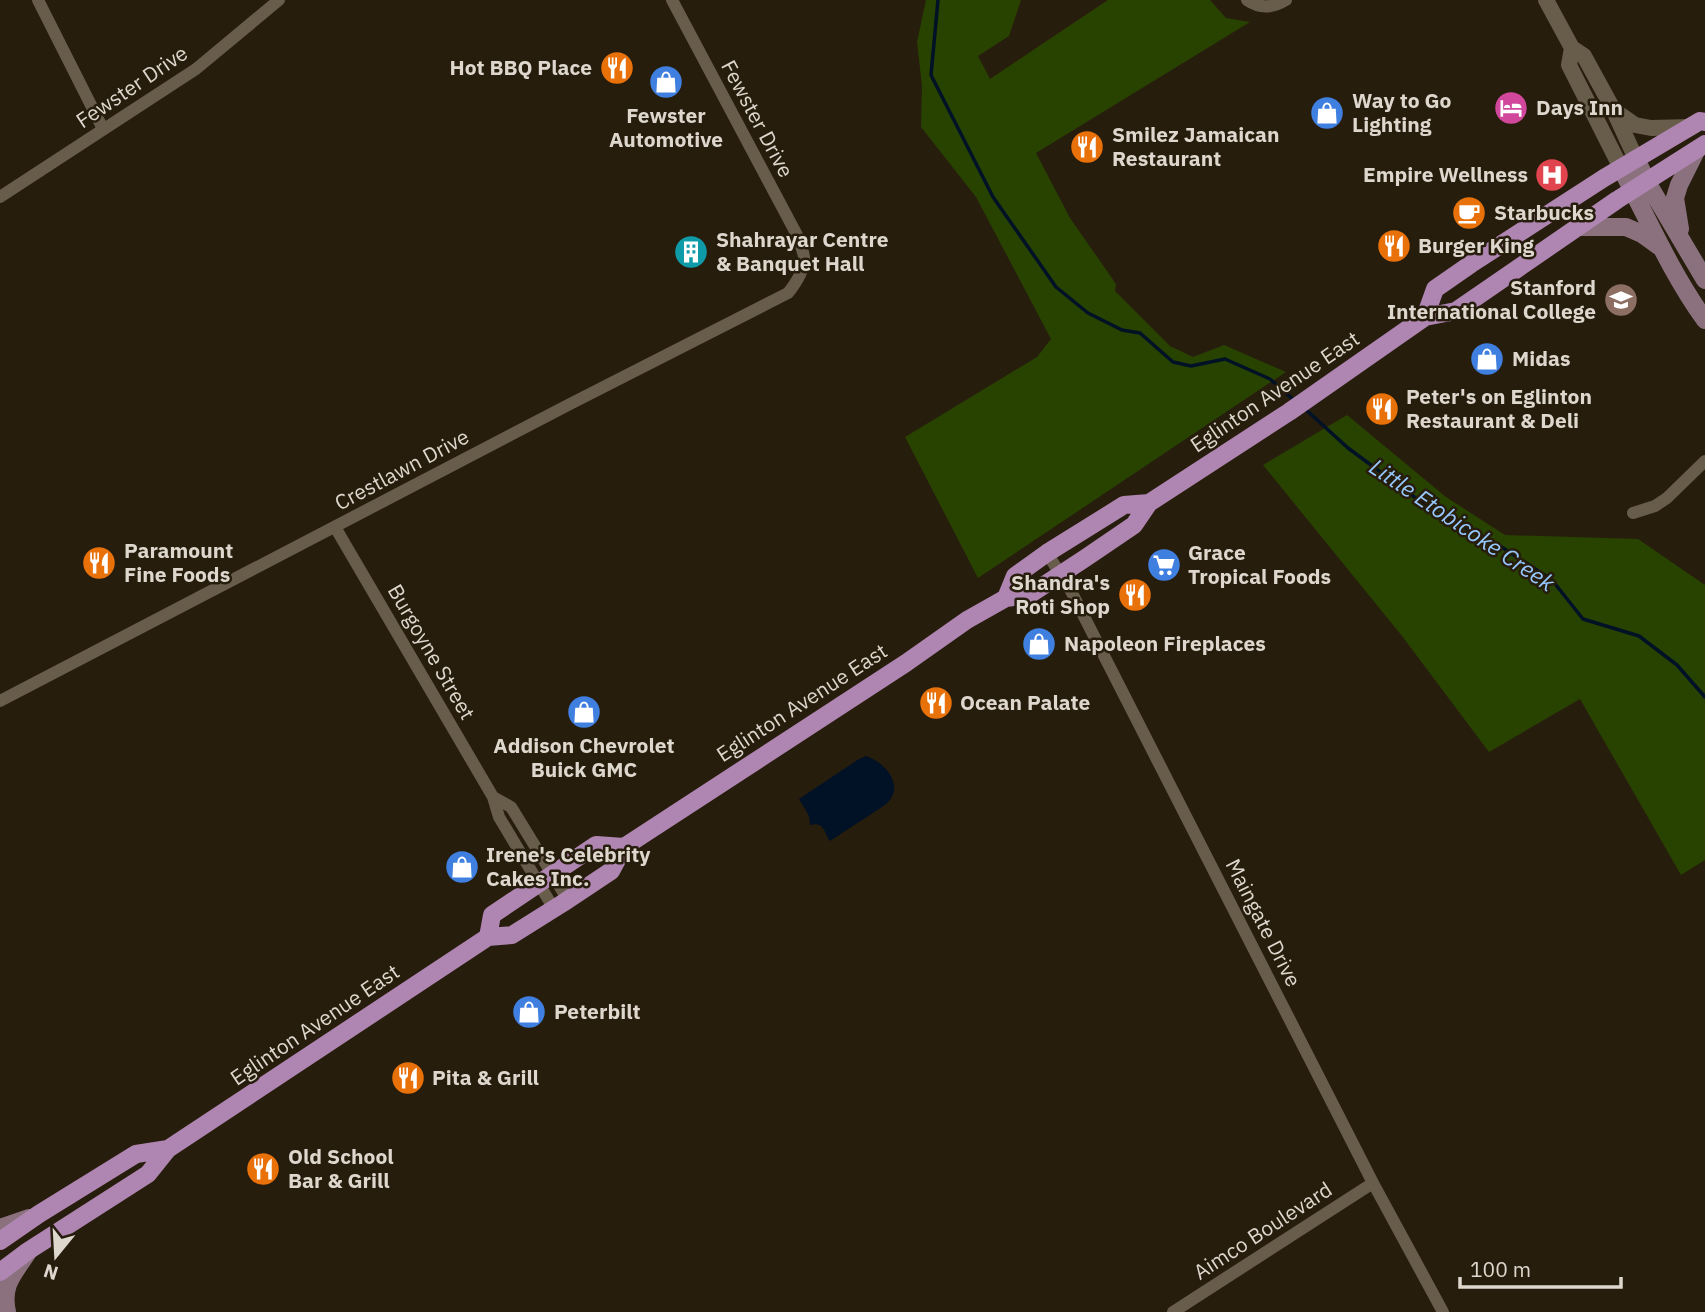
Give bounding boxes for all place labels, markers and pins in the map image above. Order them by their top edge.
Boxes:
restaurant icon: Hot BBQ Place [598,49,636,87]
place label: Hot BBQ Place [449,53,592,81]
shop icon: Fewster Automotive [647,63,685,101]
place label: Way to Go Lighting [1352,86,1452,138]
hotel icon: Days Inn [1492,89,1530,127]
place label: Days Inn [1536,93,1623,121]
shop icon: Way to Go Lighting [1308,94,1346,132]
place label: Fewster Automotive [609,101,723,153]
place label: Smilez Jamaican Restaurant [1112,120,1280,172]
restaurant icon: Smilez Jamaican Restaurant [1068,128,1106,166]
hospital icon: Empire Wellness [1533,156,1571,194]
place label: Empire Wellness [1363,160,1528,188]
cafe icon: Starbucks [1450,194,1488,232]
place label: Starbucks [1494,198,1594,226]
place label: Shahrayar Centre & Banquet Hall [716,225,889,277]
restaurant icon: Burger King [1375,227,1413,265]
place label: Burger King [1418,231,1535,259]
building icon: Shahrayar Centre & Banquet Hall [672,233,710,271]
place label: Stanford International College [1387,273,1596,325]
school or university icon: Stanford International College [1602,281,1640,319]
shop icon: Midas [1468,340,1506,378]
place label: Midas [1512,344,1571,372]
place label: Peter's on Eglinton Restaurant & Deli [1406,382,1592,434]
restaurant icon: Peter's on Eglinton Restaurant & Deli [1363,390,1401,428]
place label: Paramount Fine Foods [124,536,233,588]
place label: Grace Tropical Foods [1188,538,1331,590]
restaurant icon: Paramount Fine Foods [80,544,118,582]
supermarket icon: Grace Tropical Foods [1145,546,1183,584]
place label: Shandra's Roti Shop [1011,568,1110,620]
restaurant icon: Shandra's Roti Shop [1116,576,1154,614]
shop icon: Napoleon Fireplaces [1020,625,1058,663]
place label: Napoleon Fireplaces [1064,629,1266,657]
restaurant icon: Ocean Palate [917,684,955,722]
place label: Ocean Palate [960,688,1091,716]
shop icon: Addison Chevrolet Buick GMC [565,693,603,731]
place label: Addison Chevrolet Buick GMC [493,731,675,783]
place label: Irene's Celebrity Cakes Inc. [486,840,651,892]
shop icon: Irene's Celebrity Cakes Inc. [443,848,481,886]
shop icon: Peterbilt [510,993,548,1031]
place label: Peterbilt [554,997,640,1025]
restaurant icon: Pita & Grill [389,1059,427,1097]
place label: Pita & Grill [432,1063,539,1091]
place label: Old School Bar & Grill [288,1142,394,1194]
restaurant icon: Old School Bar & Grill [244,1150,282,1188]

